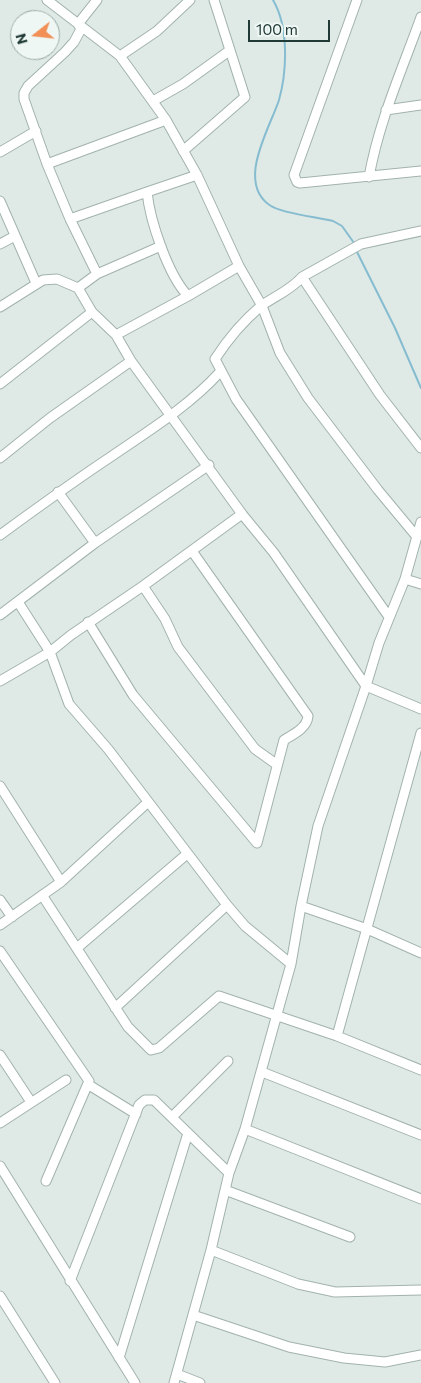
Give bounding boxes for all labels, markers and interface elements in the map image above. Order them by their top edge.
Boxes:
north arrow [10,10,60,60]
scale bar [251,10,334,42]
text: 100 m [256,20,298,38]
text: N [11,32,31,46]

